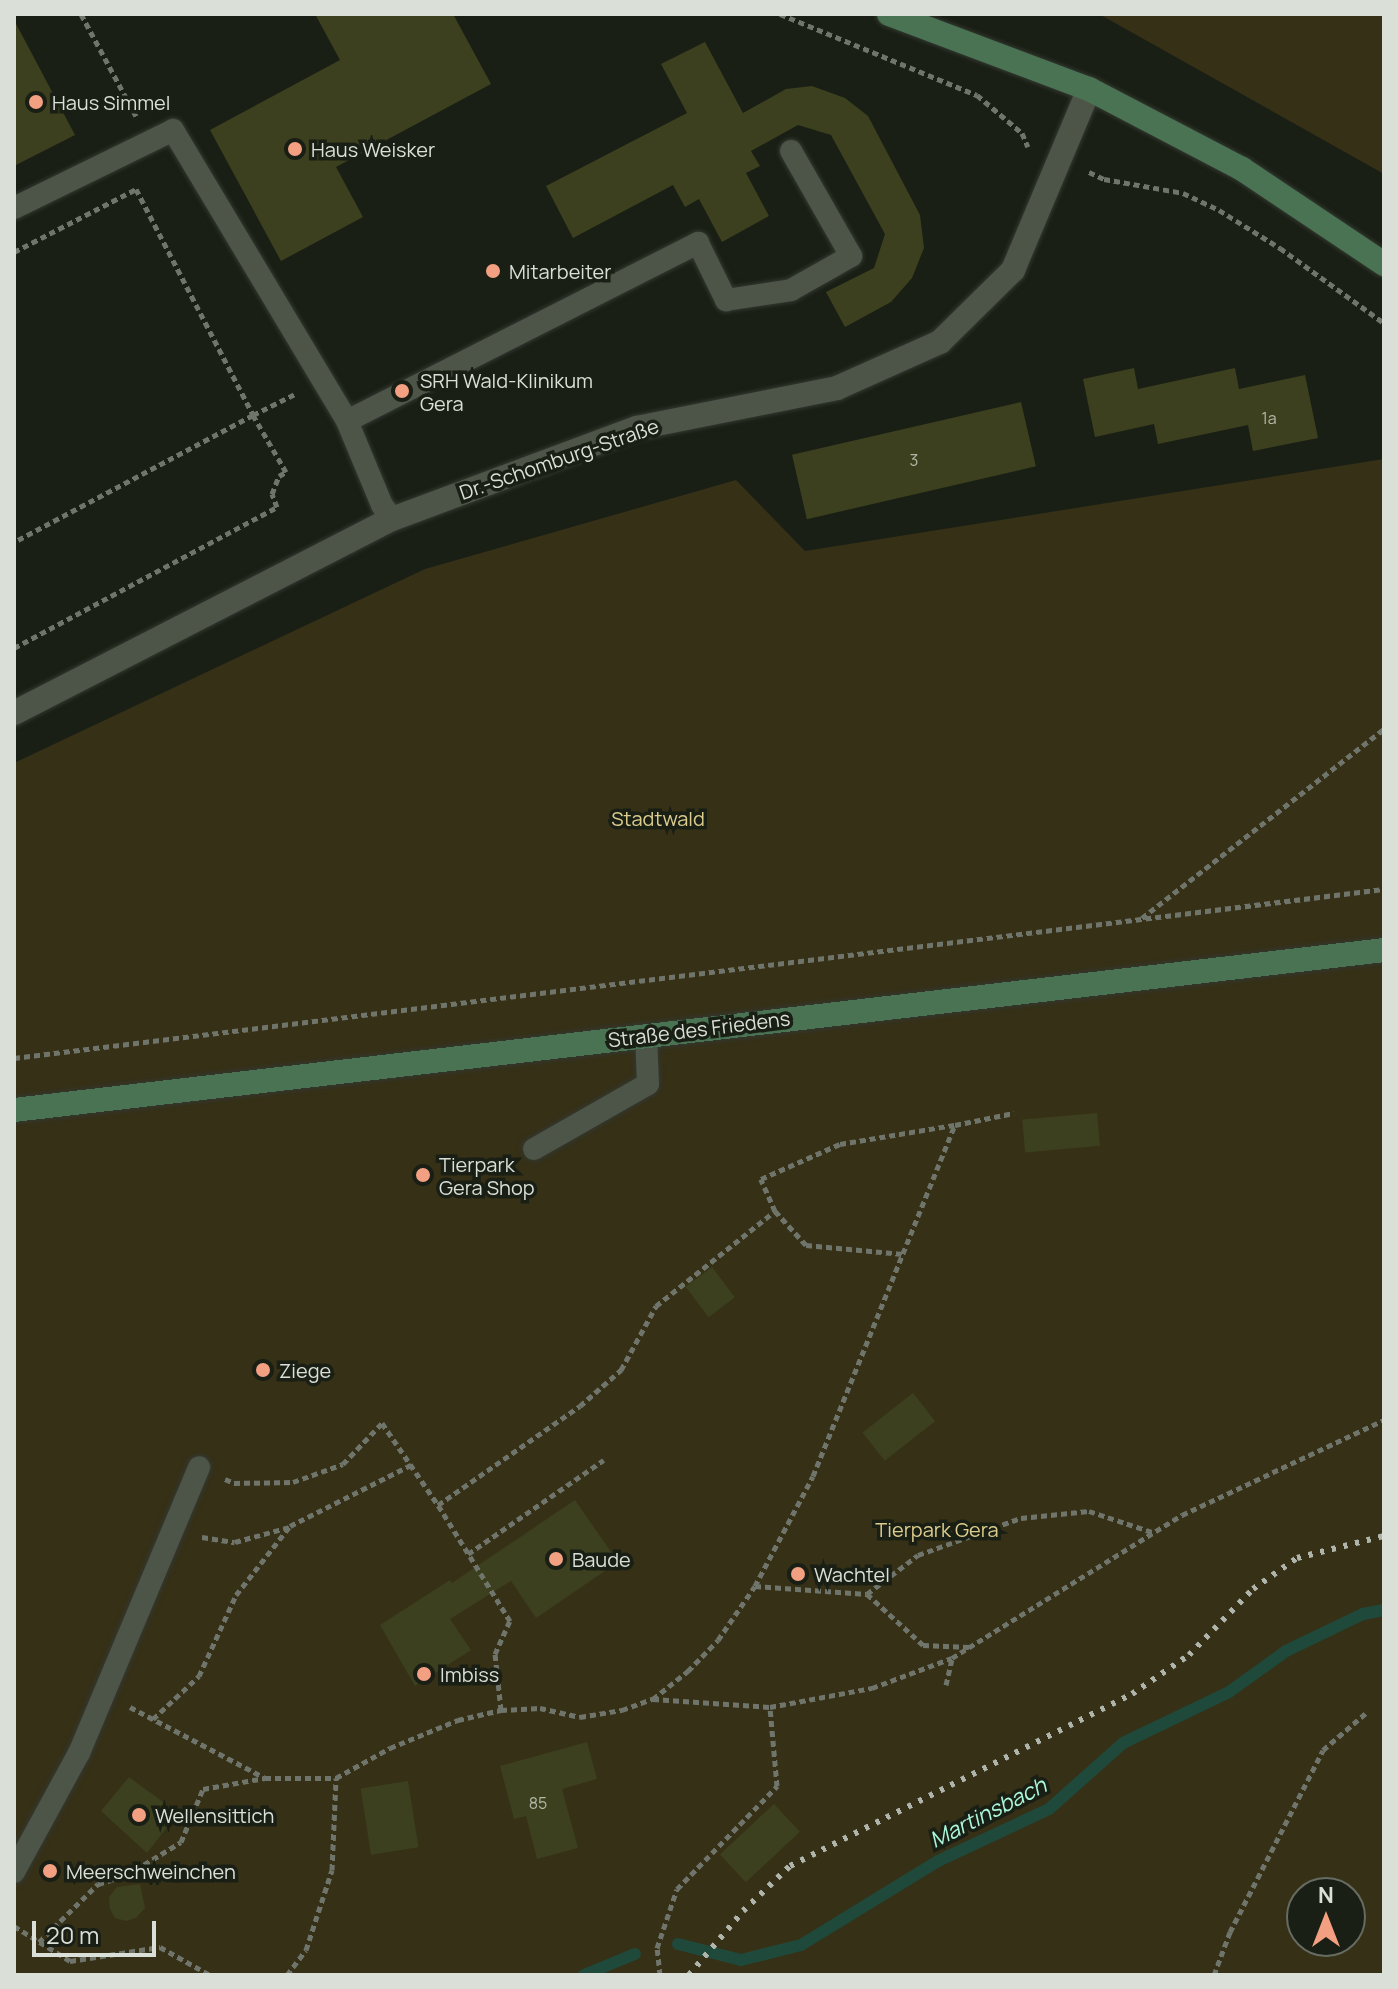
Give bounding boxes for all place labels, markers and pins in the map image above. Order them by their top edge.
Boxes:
place label: Haus Simmel [52,90,170,114]
marker: Haus Simmel [27,93,45,111]
place label: Haus Weisker [311,137,435,161]
marker: Haus Weisker [286,140,304,158]
place label: Mitarbeiter [509,259,612,283]
marker: Mitarbeiter [484,262,502,280]
place label: SRH Wald-Klinikum Gera [420,368,593,415]
marker: SRH Wald-Klinikum Gera [391,380,413,402]
place label: Tierpark Gera Shop [439,1152,535,1199]
marker: Tierpark Gera Shop [414,1166,432,1184]
place label: Ziege [279,1358,331,1382]
marker: Ziege [254,1361,272,1379]
place label: Baude [572,1547,631,1571]
marker: Baude [547,1550,565,1568]
place label: Wachtel [814,1562,890,1586]
marker: Wachtel [789,1565,807,1583]
place label: Imbiss [440,1662,499,1686]
marker: Imbiss [415,1665,433,1683]
place label: Wellensittich [155,1803,274,1827]
marker: Wellensittich [130,1806,148,1824]
place label: Meerschweinchen [66,1859,236,1883]
marker: Meerschweinchen [41,1862,59,1880]

